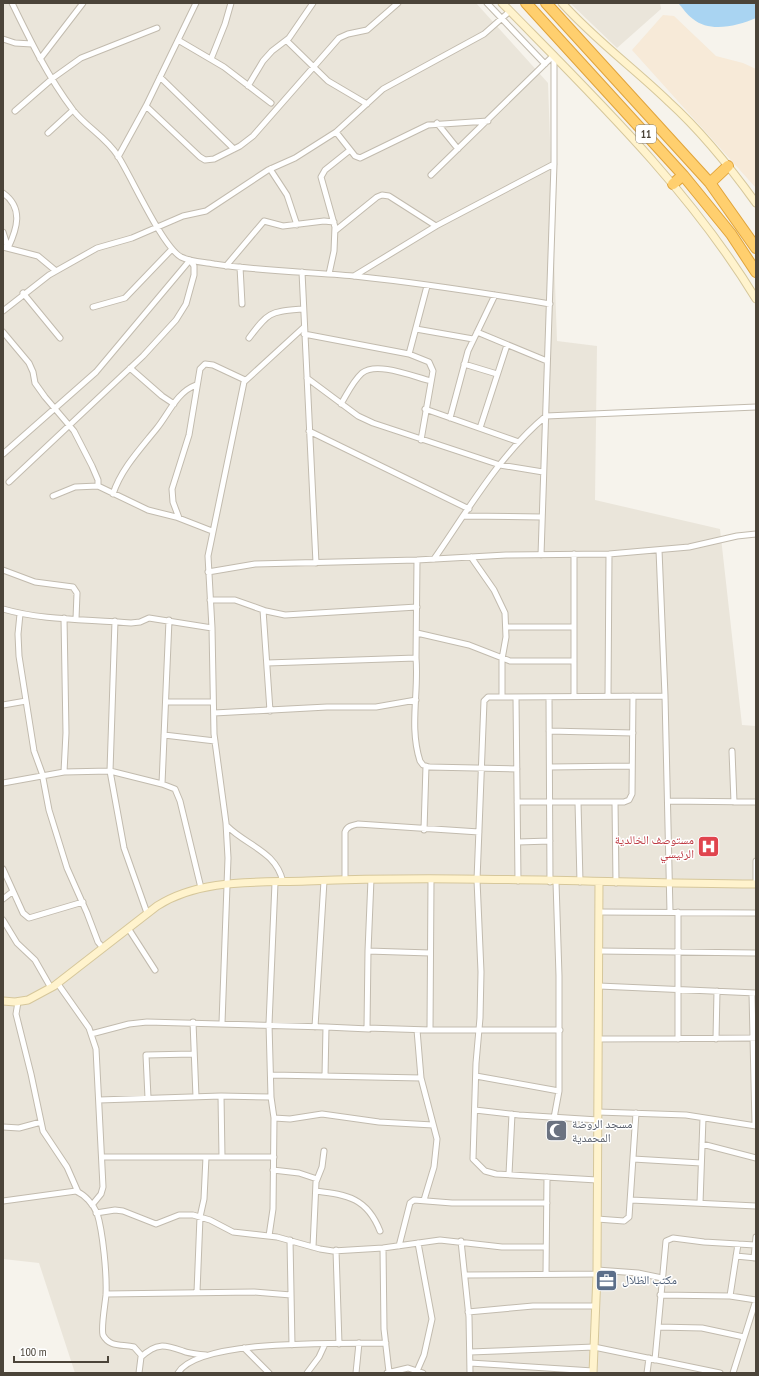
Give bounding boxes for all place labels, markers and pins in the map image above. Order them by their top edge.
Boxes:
place label: مستوصف الخالدية الرئيسي [615,832,694,864]
hospital icon: مستوصف الخالدية الرئيسي [696,834,722,860]
place label: مسجد الروضة المحمدية [572,1116,632,1145]
mosque icon: مسجد الروضة المحمدية [544,1118,570,1144]
office icon: مكتب الظلال [594,1267,620,1293]
place label: مكتب الظلال [622,1272,677,1287]

